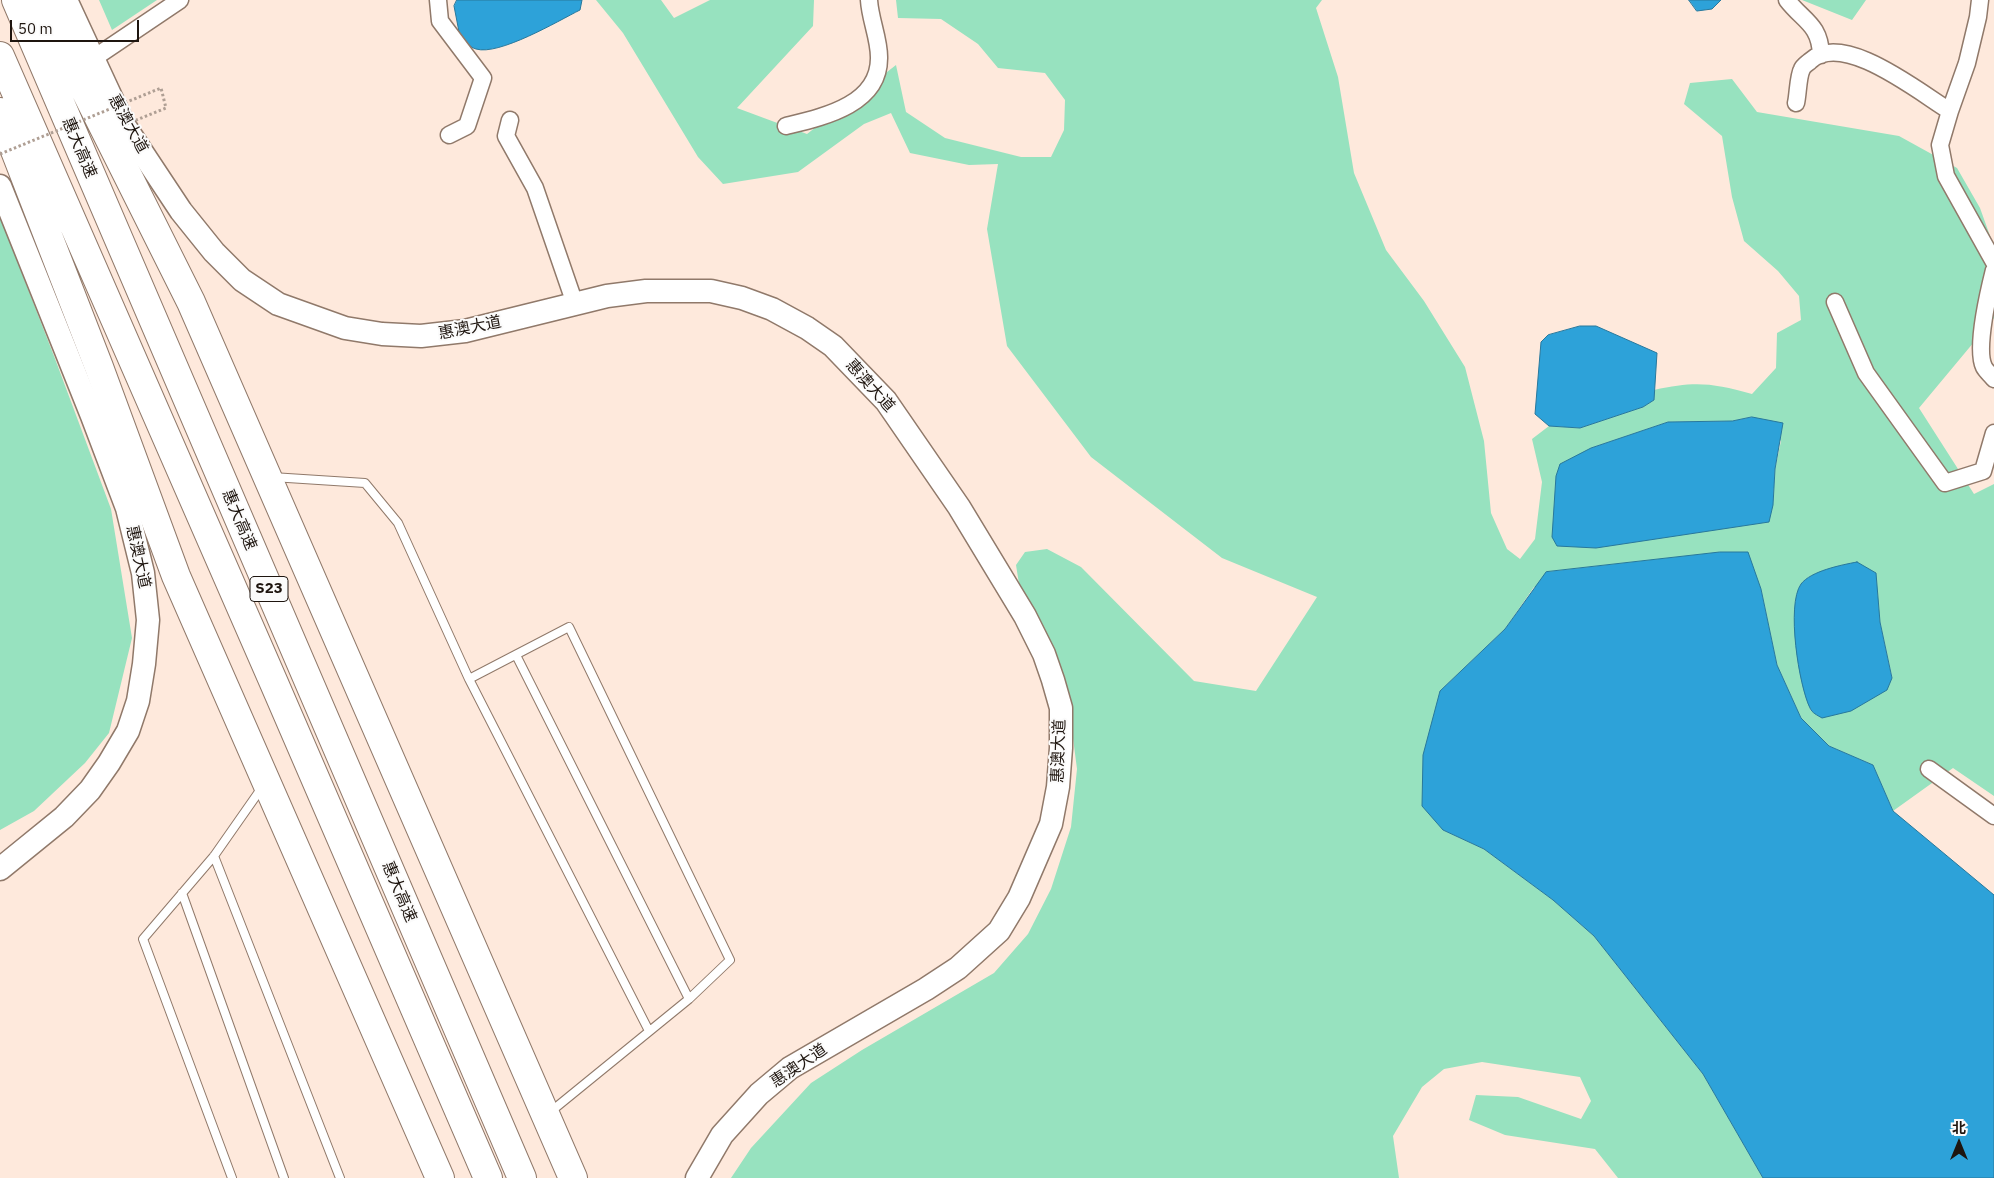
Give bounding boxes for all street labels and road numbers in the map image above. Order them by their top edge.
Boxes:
street label: 惠澳大道 [104,91,152,157]
street label: 惠大高速 [58,115,100,181]
street label: 惠澳大道 [437,312,503,344]
street label: 惠澳大道 [841,356,899,416]
street label: 惠大高速 [218,487,260,553]
street label: 惠澳大道 [122,524,154,590]
road number: S23 [250,576,288,602]
street label: 惠澳大道 [1048,719,1070,783]
street label: 惠大高速 [378,859,420,925]
street label: 惠澳大道 [767,1040,831,1092]

